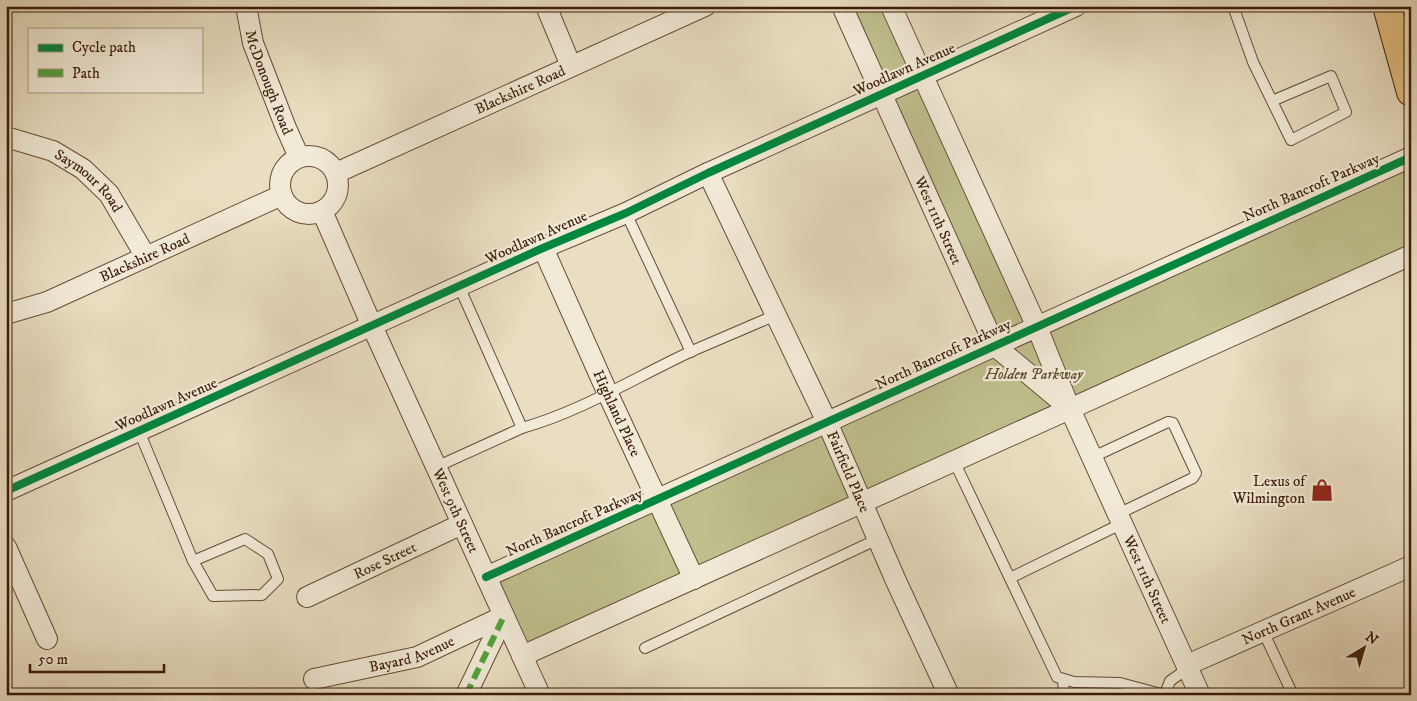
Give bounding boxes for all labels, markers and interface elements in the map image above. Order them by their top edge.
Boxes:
legend [28,28,202,92]
street label: McDonough Road [241,29,297,138]
text: Cycle path [72,38,136,57]
street label: Woodlawn Avenue [849,38,958,101]
street label: Blackshire Road [472,61,569,119]
text: Path [72,64,100,83]
street label: Saymour Road [51,145,127,216]
street label: North Bancroft Parkway [1240,148,1383,226]
street label: West 11th Street [909,172,966,268]
street label: Woodlawn Avenue [481,206,590,269]
street label: Blackshire Road [97,229,193,287]
street label: North Bancroft Parkway [872,314,1015,394]
park label: Holden Parkway [984,365,1084,384]
street label: Highland Place [589,367,645,460]
street label: Woodlawn Avenue [111,373,220,436]
street label: Fairfield Place [822,428,874,515]
street label: West 9th Street [428,464,483,556]
place label: Lexus of Wilmington [1232,472,1307,508]
shop icon: Lexus of Wilmington [1309,477,1335,503]
street label: North Bancroft Parkway [503,483,646,561]
street label: West 11th Street [1118,531,1175,627]
street label: Rose Street [351,538,420,584]
street label: North Grant Avenue [1239,583,1359,650]
north arrow [1340,624,1390,674]
text: N [1361,628,1382,649]
street label: Bayard Avenue [367,632,458,677]
scale bar [30,641,164,673]
text: 50 m [38,650,68,669]

